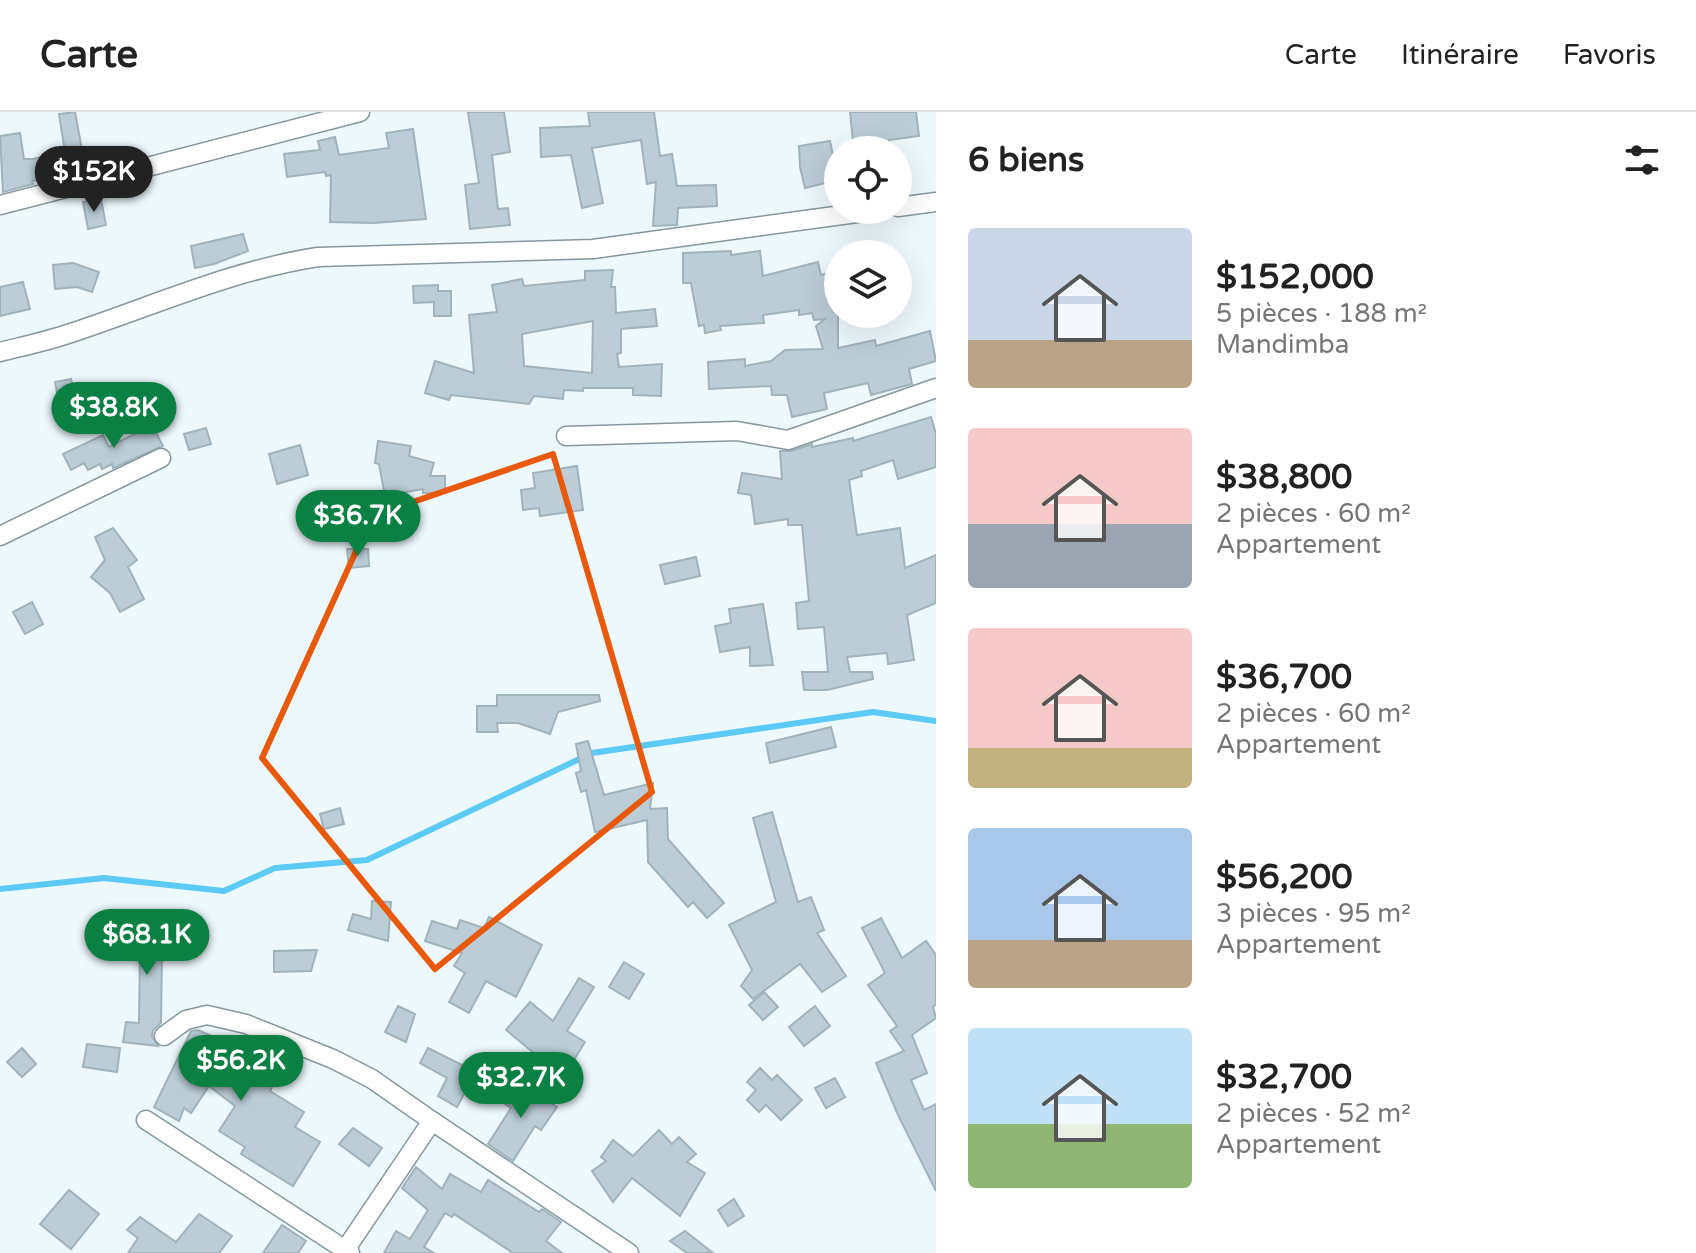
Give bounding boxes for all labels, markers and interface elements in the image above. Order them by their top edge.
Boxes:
text: Carte [40,32,138,78]
text: Carte [1285,38,1357,72]
text: Itinéraire [1401,38,1519,72]
text: Favoris [1563,38,1656,72]
map controls [824,136,912,328]
button: locate [824,136,912,224]
icon: filters [1620,138,1664,182]
text: 6 biens [968,140,1084,181]
pin: $152K [38,146,150,214]
text: $152K [53,156,135,187]
button: layers [824,240,912,328]
text: $152,000 [1216,257,1374,298]
icon: home [1032,260,1128,356]
text: 5 pièces · 188 m² [1216,298,1427,329]
text: Mandimba [1216,329,1349,360]
pin: $38.8K [49,382,179,450]
text: $38.8K [69,392,159,423]
text: $38,800 [1216,457,1352,498]
icon: home [1032,460,1128,556]
pin: $36.7K [293,490,423,558]
text: 2 pièces · 60 m² [1216,498,1411,529]
text: $36.7K [314,500,402,531]
text: Appartement [1216,529,1381,560]
text: $36,700 [1216,657,1352,698]
icon: home [1032,660,1128,756]
text: 2 pièces · 60 m² [1216,698,1411,729]
text: Appartement [1216,729,1381,760]
text: $56,200 [1216,857,1353,898]
icon: home [1032,860,1128,956]
text: 3 pièces · 95 m² [1216,898,1411,929]
pin: $68.1K [82,909,212,977]
text: $68.1K [102,919,192,950]
text: Appartement [1216,929,1381,960]
pin: $56.2K [176,1035,306,1103]
text: $56.2K [196,1045,286,1076]
pin: $32.7K [456,1052,586,1120]
text: $32,700 [1216,1057,1352,1098]
icon: home [1032,1060,1128,1156]
text: $32.7K [477,1062,565,1093]
text: 2 pièces · 52 m² [1216,1098,1411,1129]
text: Appartement [1216,1129,1381,1160]

